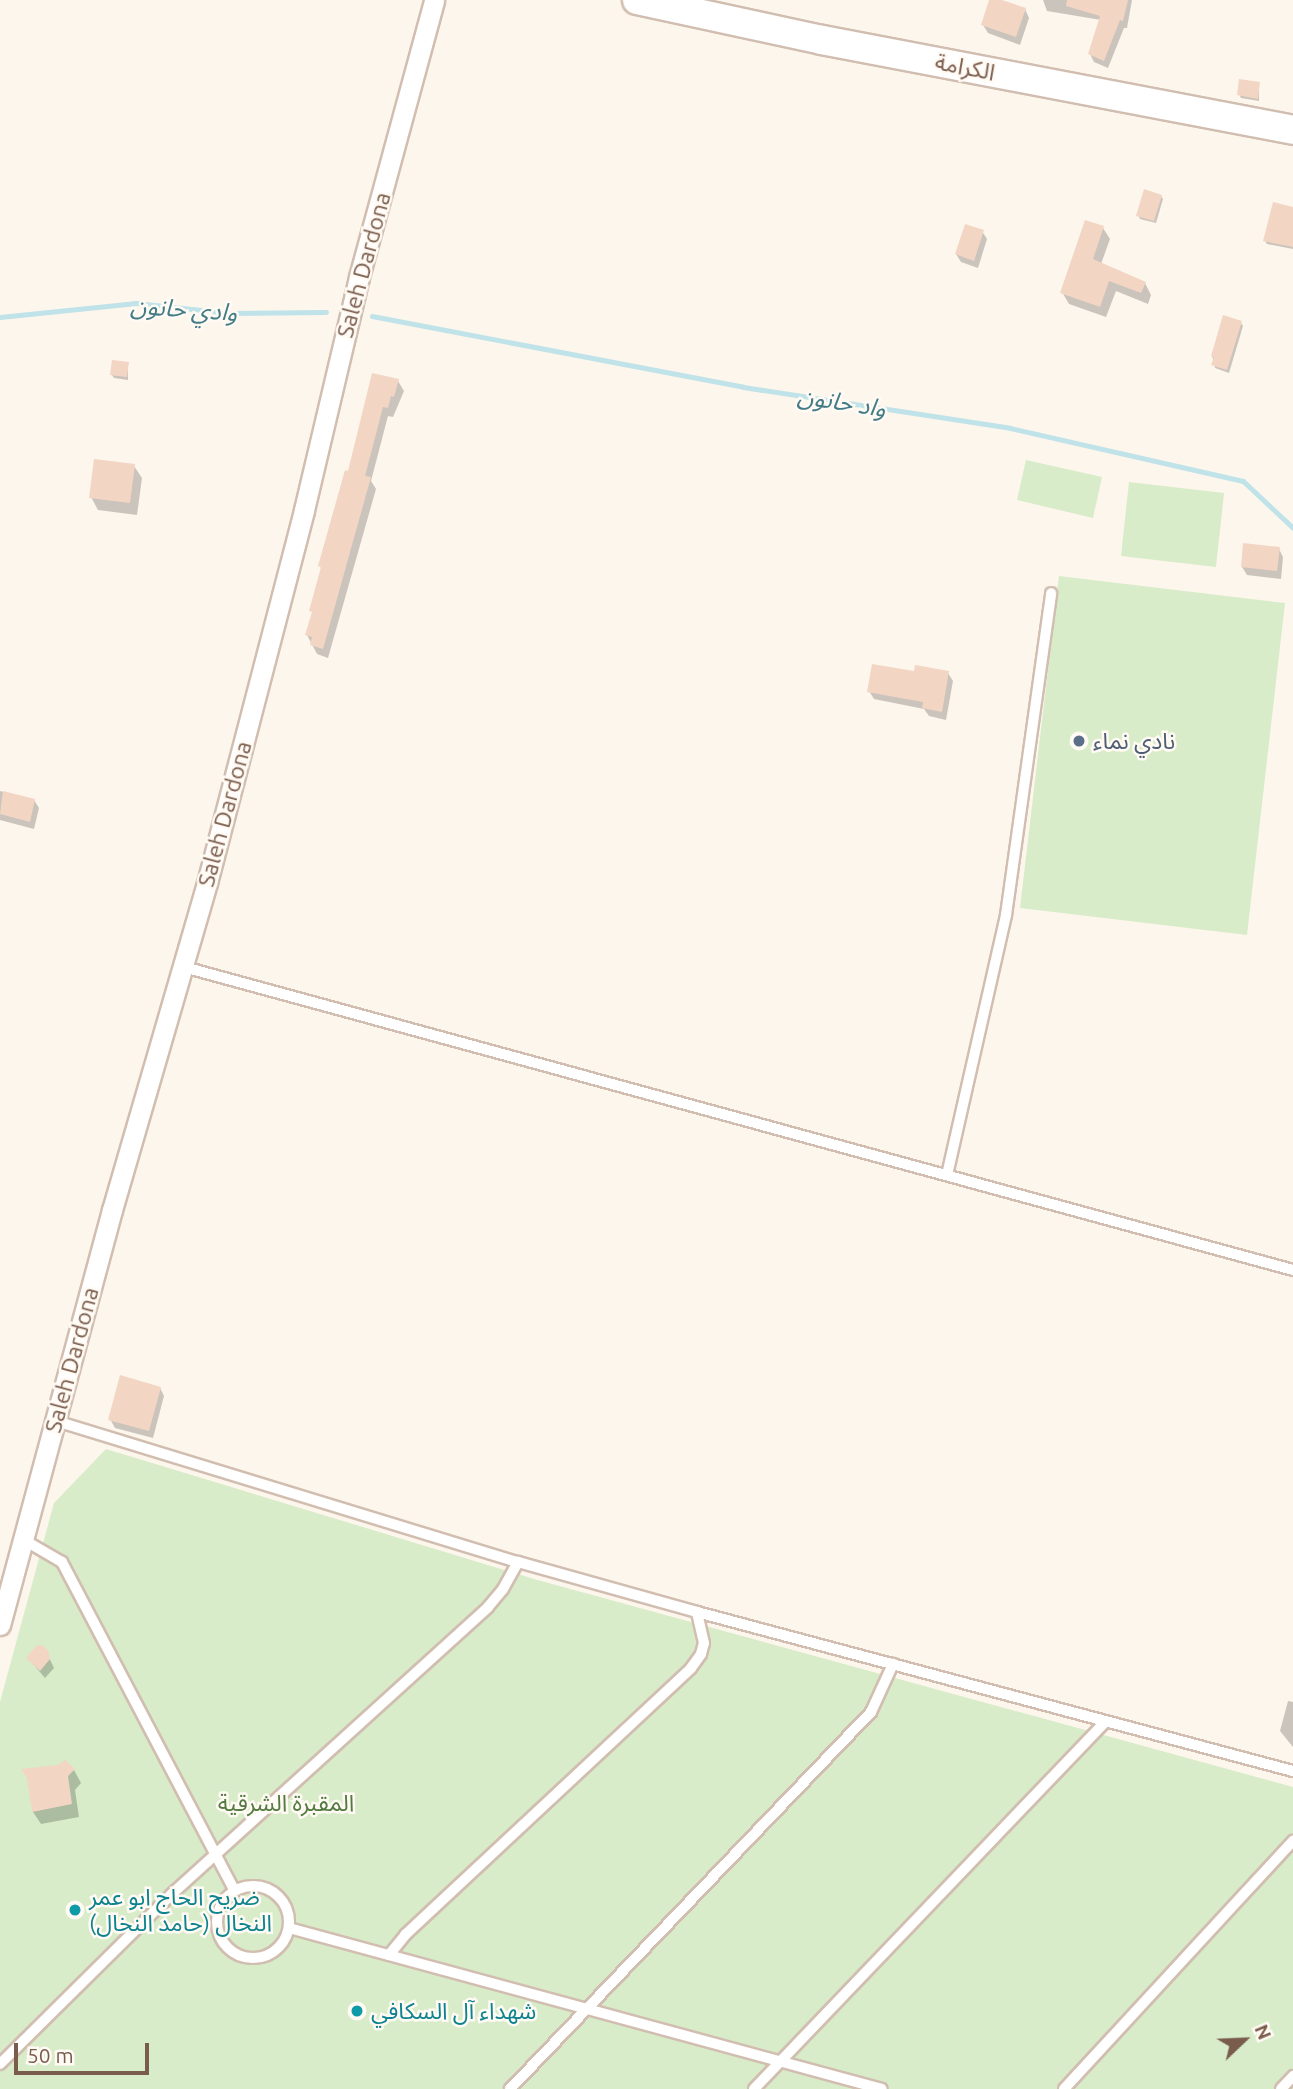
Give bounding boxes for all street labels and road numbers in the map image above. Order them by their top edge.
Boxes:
street label: الكرامة [933,48,997,86]
street label: Saleh Dardona [331,189,397,341]
street label: Saleh Dardona [192,738,258,890]
street label: Saleh Dardona [39,1284,105,1436]

